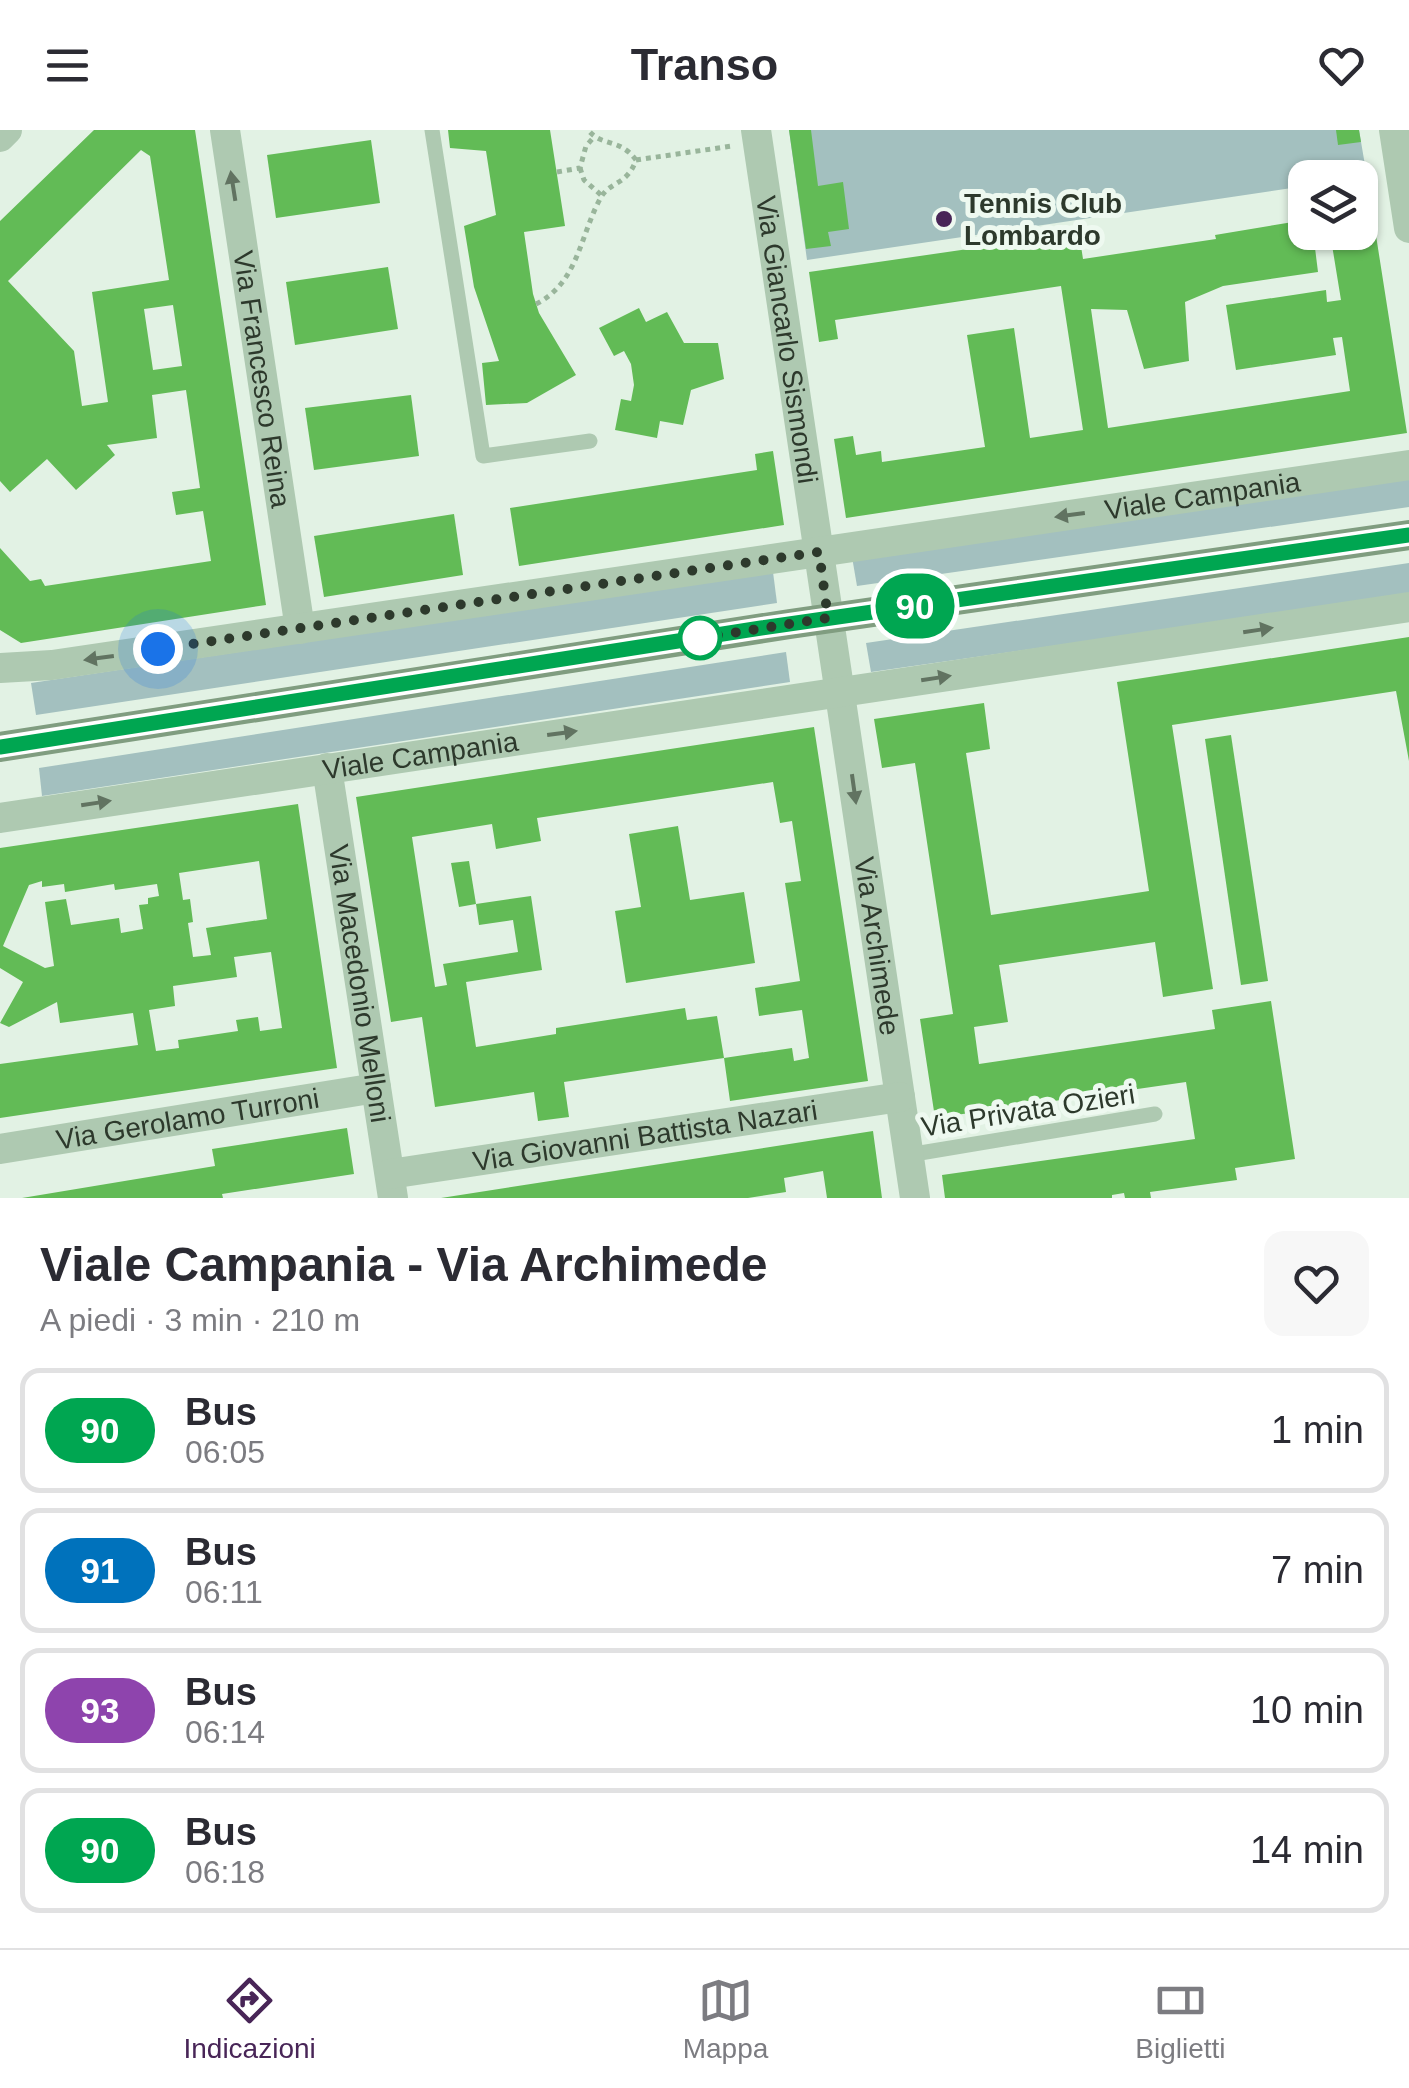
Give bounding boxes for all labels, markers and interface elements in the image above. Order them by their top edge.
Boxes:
icon: menu [40,38,95,93]
icon: heart [1314,38,1369,93]
text: Transo [631,39,778,90]
map controls [1288,160,1378,250]
button: layers [1288,160,1378,250]
one-way arrow [225,170,241,202]
place label: Tennis Club Lombardo [964,188,1122,251]
street label: Via Giancarlo Sismondi [750,194,823,486]
marker: Tennis Club Lombardo [933,208,955,230]
street label: Via Francesco Reina [227,249,297,510]
street label: Viale Campania [1103,466,1303,526]
one-way arrow [1054,508,1085,524]
line badge: 90 [870,574,960,638]
text: 90 [896,587,934,626]
unlabelled marker [679,617,721,659]
one-way arrow [1242,621,1274,637]
your location [133,624,183,674]
one-way arrow [83,650,115,666]
one-way arrow [921,670,953,686]
one-way arrow [547,725,578,741]
street label: Viale Campania [321,726,521,785]
one-way arrow [847,774,862,806]
one-way arrow [81,794,112,810]
street label: Via Macedonio Melloni [323,842,396,1125]
street label: Via Archimede [848,855,906,1037]
street label: Via Privata Ozieri [919,1078,1137,1143]
street label: Via Gerolamo Turroni [54,1082,321,1156]
street label: Via Giovanni Battista Nazari [471,1095,820,1177]
button: heart [1264,1231,1369,1336]
text: Viale Campania - Via Archimede [40,1238,767,1291]
text: A piedi · 3 min · 210 m [40,1302,360,1338]
text: Bus [185,1391,257,1433]
text: 1 min [1271,1409,1364,1451]
text: 90 [81,1411,119,1450]
text: 06:05 [185,1434,265,1470]
text: Bus [185,1531,257,1573]
text: 7 min [1271,1549,1364,1591]
text: 91 [81,1551,119,1590]
text: 06:11 [185,1574,263,1610]
text: Bus [185,1671,257,1713]
text: 10 min [1250,1689,1364,1731]
text: 93 [81,1691,119,1730]
text: 06:14 [185,1714,265,1750]
text: Bus [185,1811,257,1853]
text: 14 min [1250,1829,1364,1871]
text: 90 [81,1831,119,1870]
text: 06:18 [185,1854,265,1890]
tab: Indicazioni [183,1973,316,2065]
tab: Mappa [683,1973,768,2065]
tab: Biglietti [1135,1973,1226,2065]

